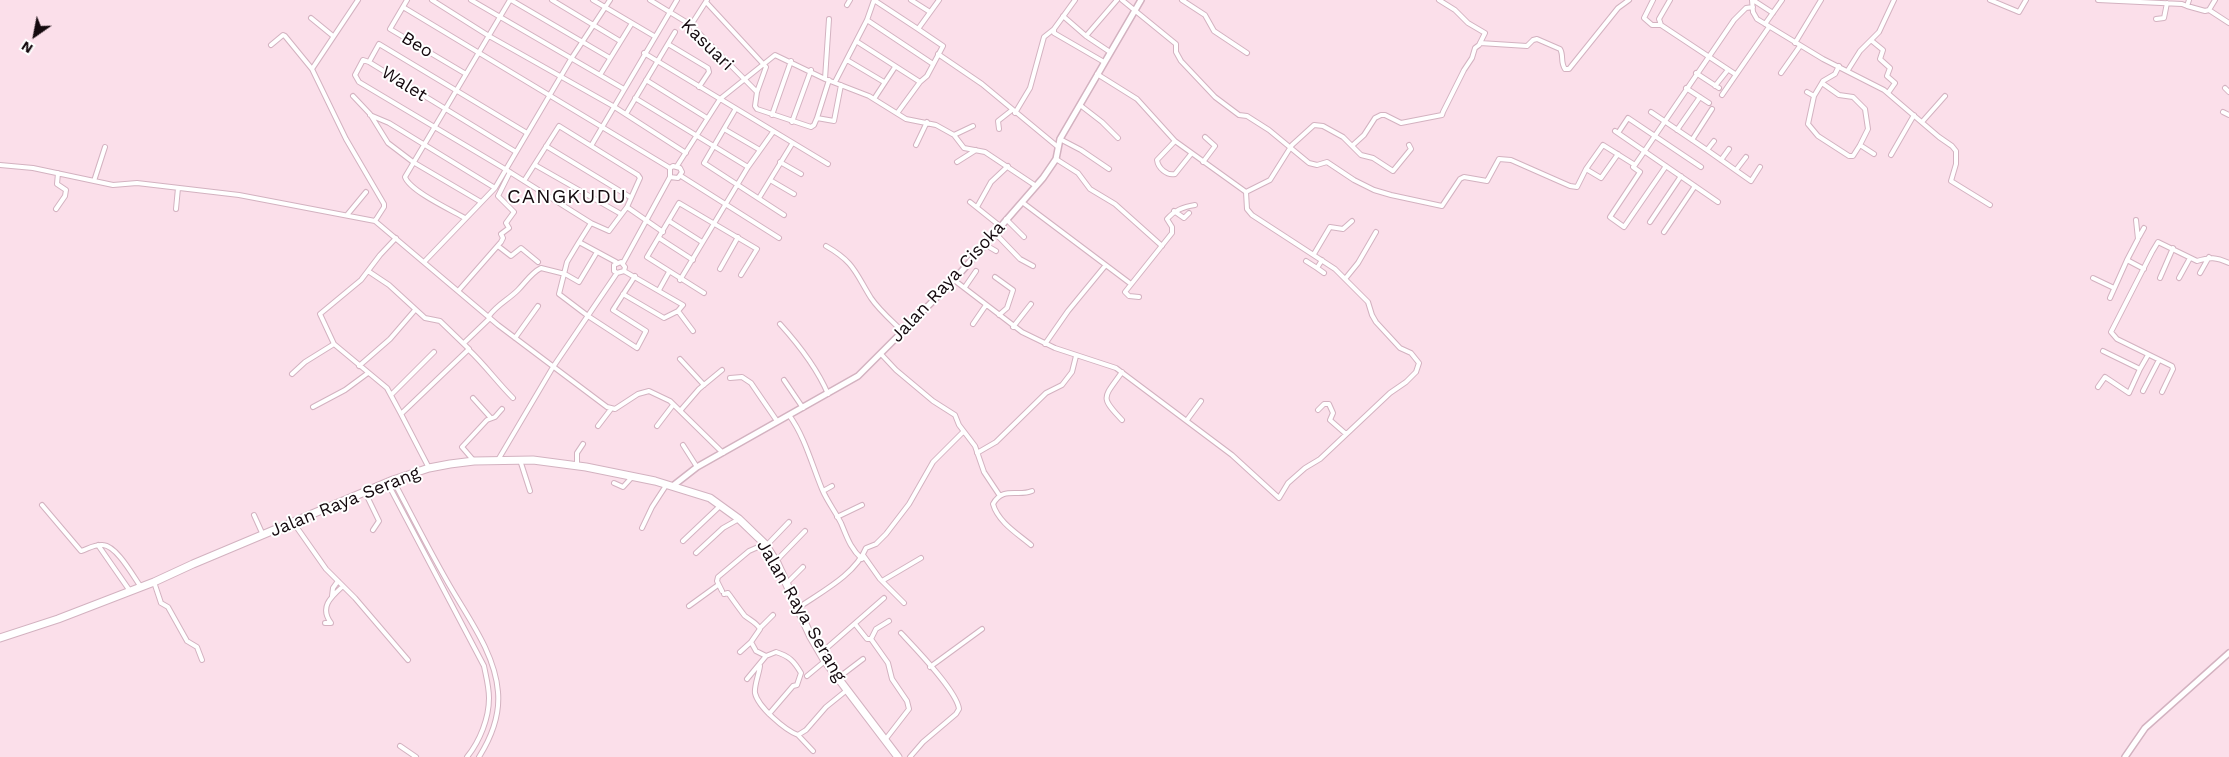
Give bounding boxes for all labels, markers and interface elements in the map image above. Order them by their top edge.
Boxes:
north arrow [10,10,60,60]
street label: Kasuari [676,15,738,75]
street label: Beo [397,27,437,63]
text: N [18,38,36,57]
street label: Walet [377,62,431,106]
district label: CANGKUDU [506,185,628,209]
street label: Jalan Raya Cisoka [886,217,1010,347]
street label: Jalan Raya Serang [267,462,423,542]
street label: Jalan Raya Serang [752,536,850,686]

